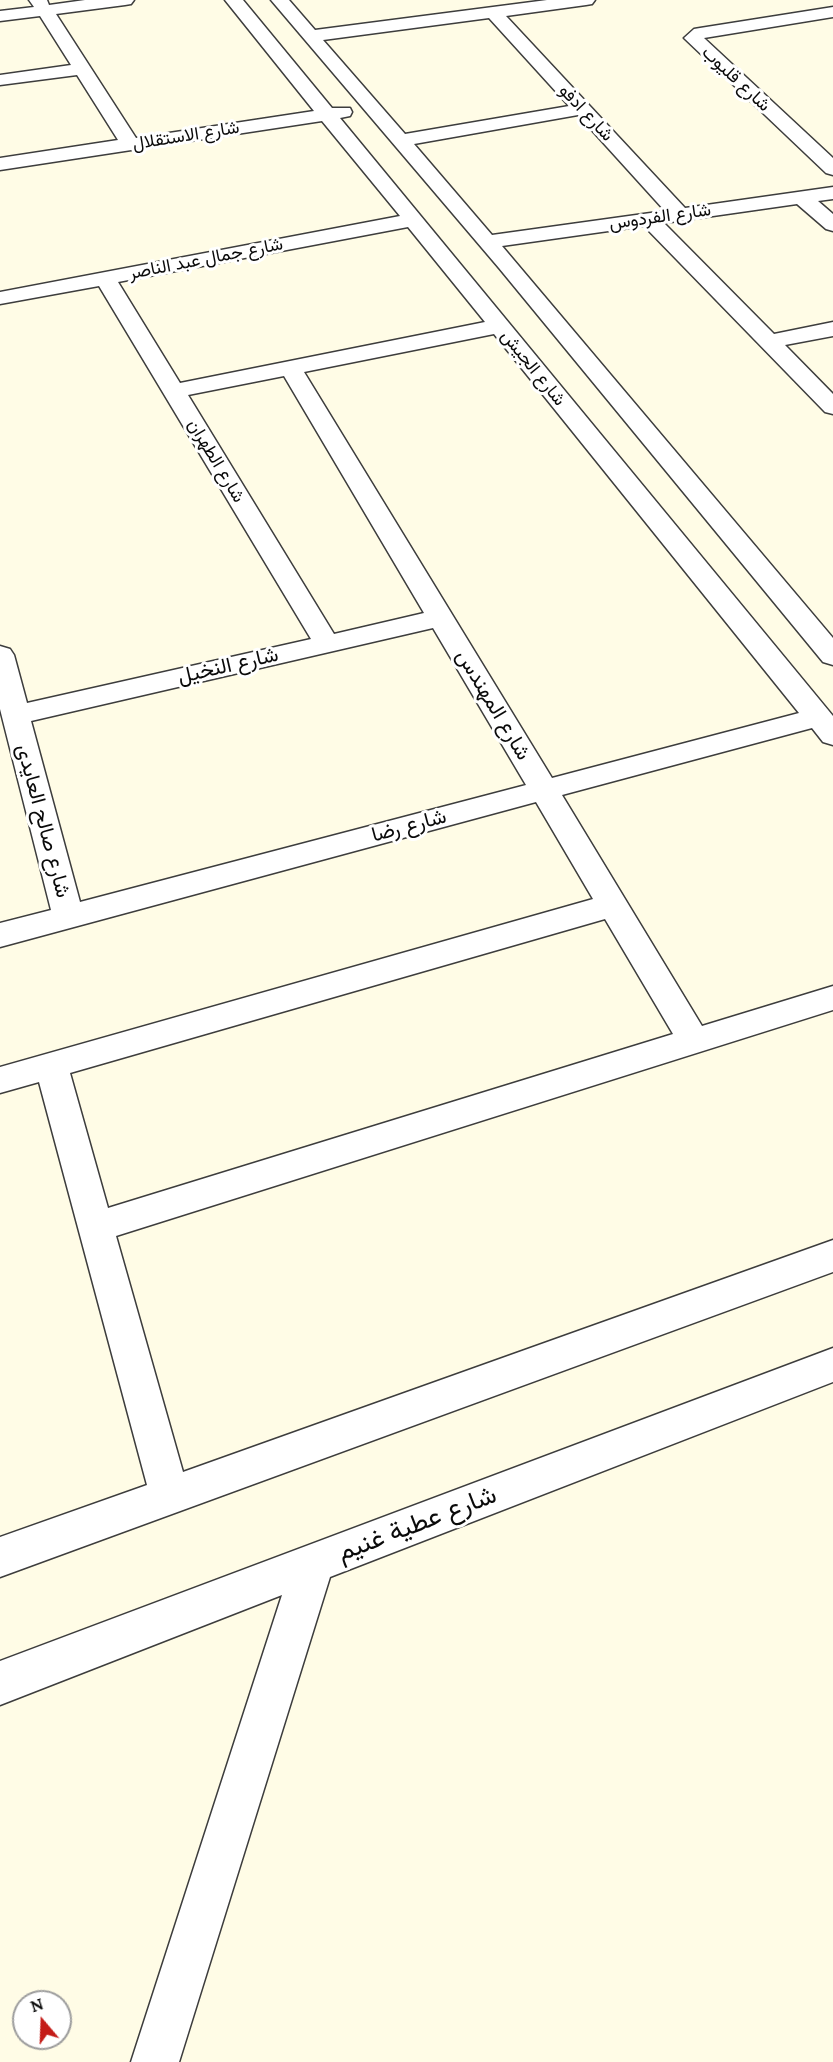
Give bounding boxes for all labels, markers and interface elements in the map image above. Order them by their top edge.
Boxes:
street label: شارع قليوب [697,42,775,116]
street label: شارع ادفو [554,80,618,146]
street label: شارع الاستقلال [131,117,241,155]
street label: شارع الفردوس [608,199,712,235]
street label: شارع جمال عبد الناصر [127,233,285,285]
street label: شارع الجيش [496,326,570,410]
street label: شارع الطهران [183,415,249,507]
street label: شارع النخيل [175,642,281,690]
street label: شارع المهندس [450,645,536,765]
street label: شارع صالح العايدى [10,742,76,900]
street label: شارع رضا [369,804,449,848]
street label: شارع عطية غنيم [333,1479,501,1569]
north arrow [12,1990,72,2050]
text: N [28,1993,46,2016]

